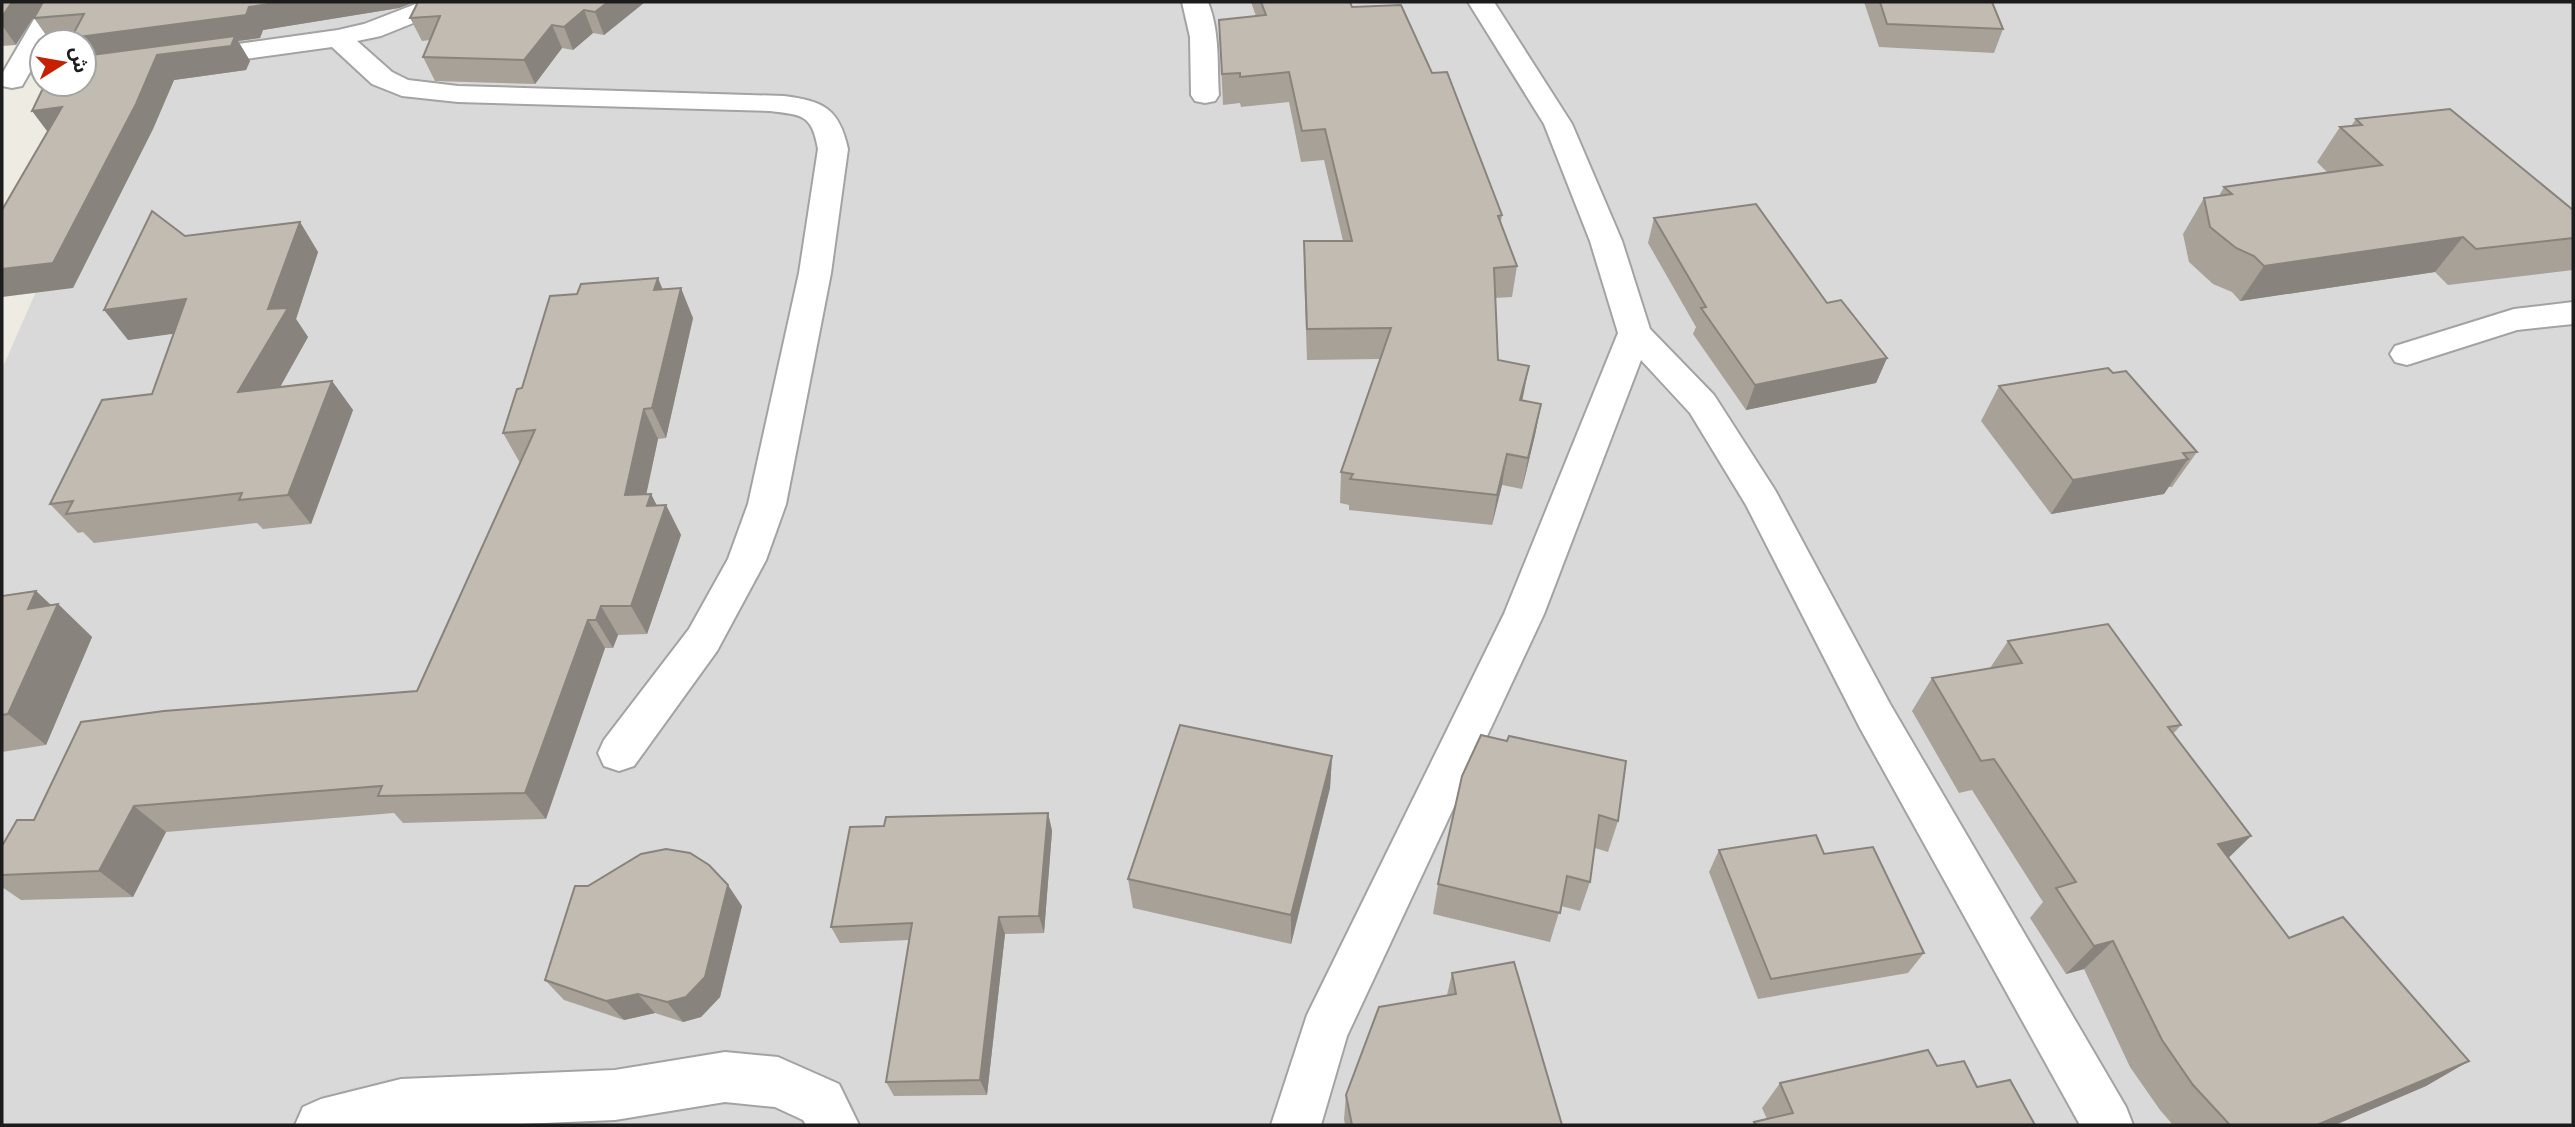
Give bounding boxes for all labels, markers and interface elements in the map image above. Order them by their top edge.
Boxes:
north arrow [28,28,98,98]
text: ش [66,45,90,75]

